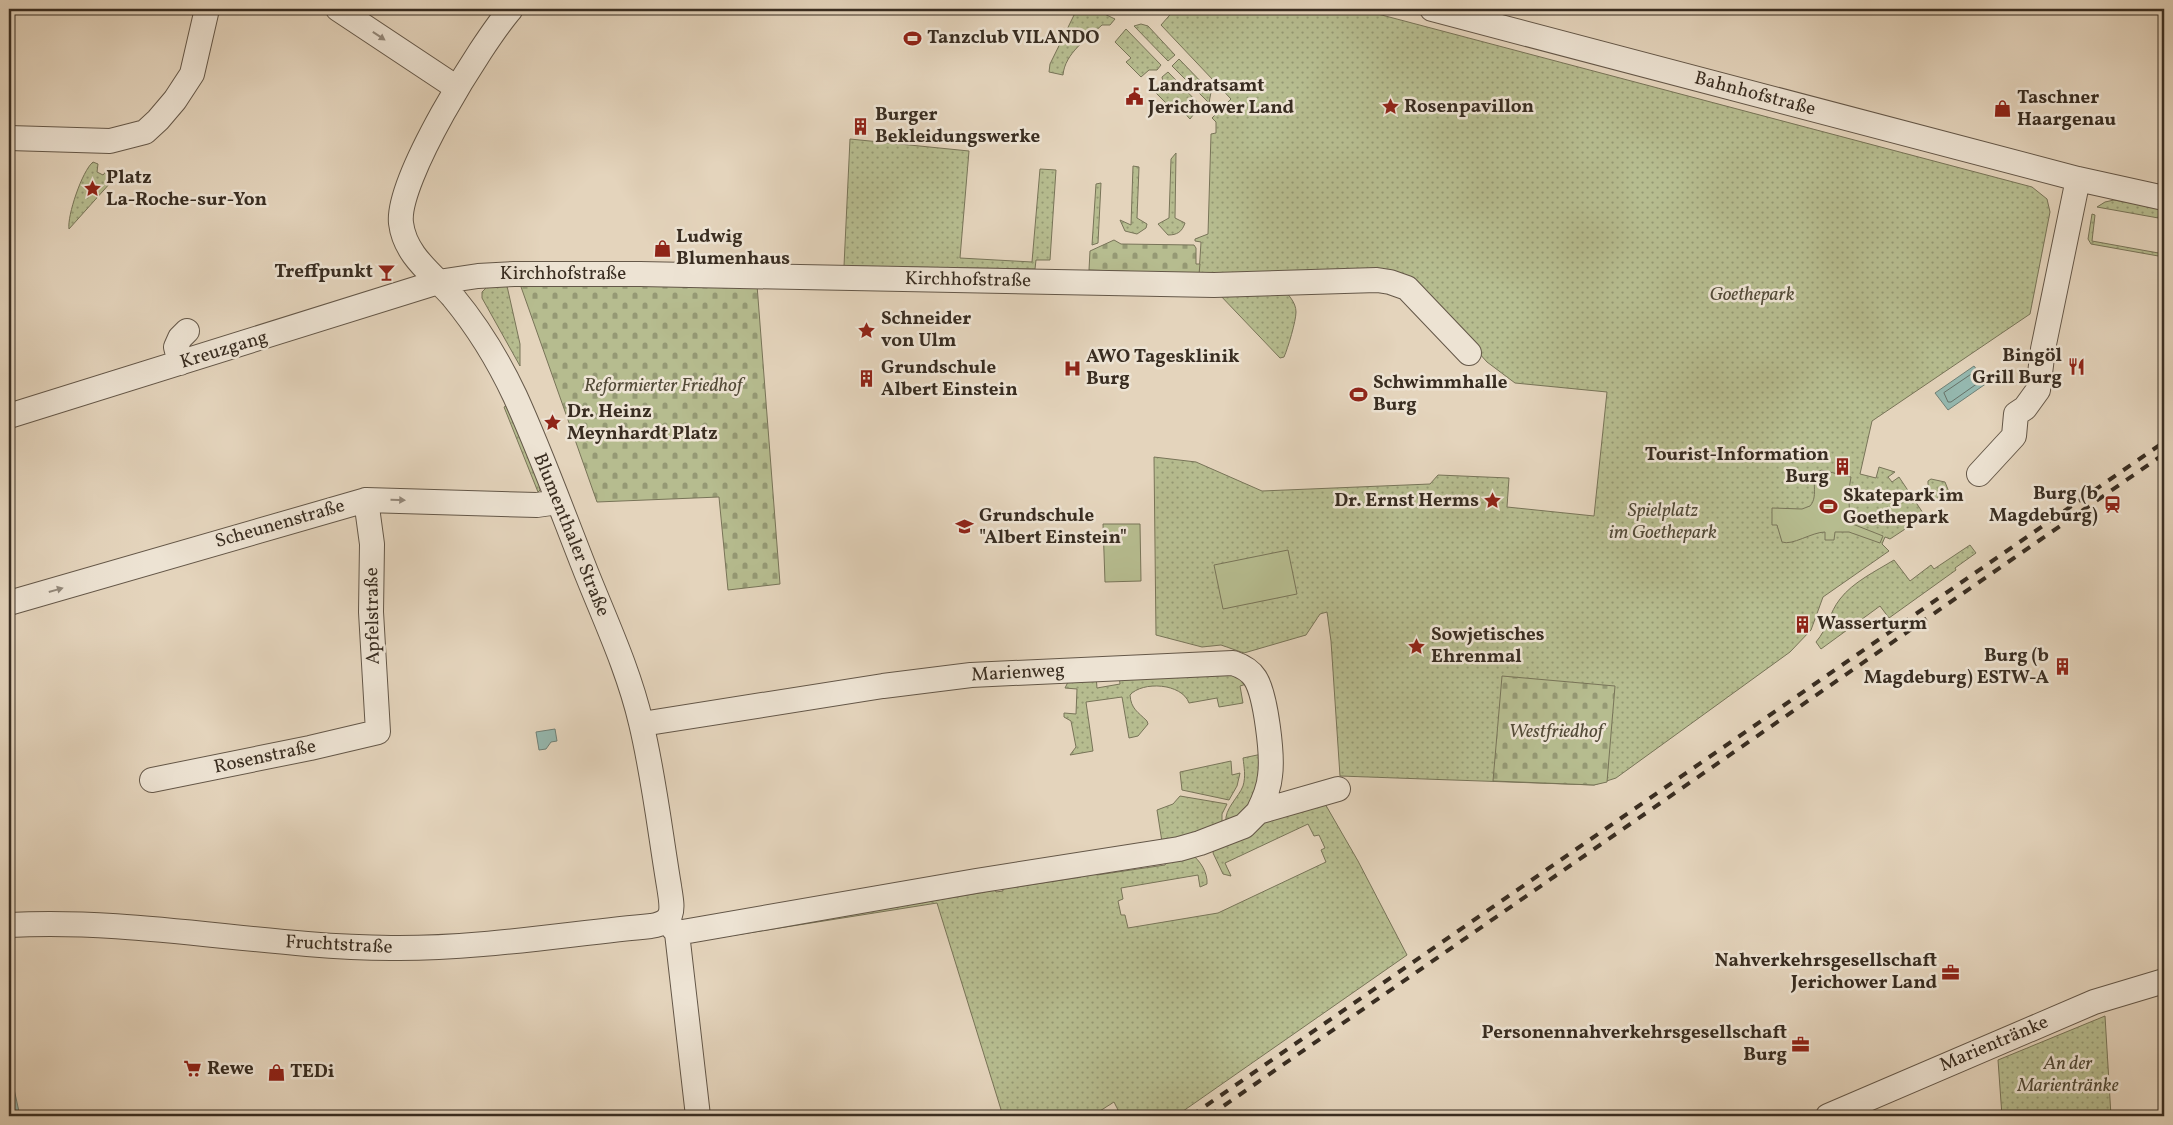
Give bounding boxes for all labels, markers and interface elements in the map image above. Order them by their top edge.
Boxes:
place label: Tanzclub VILANDO [927,25,1099,51]
sports icon: Tanzclub VILANDO [903,28,923,48]
one-way arrow [372,31,385,41]
street label: Bahnhofstraße [1692,65,1818,123]
place label: Landratsamt Jerichower Land [1147,73,1295,121]
place label: Taschner Haargenau [2017,85,2117,133]
public building icon: Landratsamt Jerichower Land [1124,87,1144,107]
place label: Rosenpavillon [1404,94,1534,120]
place icon: Rosenpavillon [1380,97,1400,117]
shop icon: Taschner Haargenau [1993,99,2013,119]
place label: Burger Bekleidungswerke [875,102,1041,150]
building icon: Burger Bekleidungswerke [851,116,871,136]
place label: Platz La-Roche-sur-Yon [106,165,267,213]
place icon: Platz La-Roche-sur-Yon [82,179,102,199]
place label: Ludwig Blumenhaus [676,224,790,272]
shop icon: Ludwig Blumenhaus [652,238,672,258]
place label: Treffpunkt [274,259,373,285]
street label: Kirchhofstraße [500,261,626,287]
bar icon: Treffpunkt [377,262,397,282]
street label: Kirchhofstraße [905,266,1031,294]
park label: Goethepark [1709,282,1795,308]
place label: Schneider von Ulm [881,306,971,354]
place icon: Schneider von Ulm [857,320,877,340]
street label: Kreuzgang [177,324,271,376]
place label: Bingöl Grill Burg [1972,343,2062,391]
place label: AWO Tagesklinik Burg [1086,344,1240,392]
place label: Grundschule Albert Einstein [881,355,1018,403]
restaurant icon: Bingöl Grill Burg [2066,357,2086,377]
hospital icon: AWO Tagesklinik Burg [1062,358,1082,378]
building icon: Grundschule Albert Einstein [857,369,877,389]
place label: Schwimmhalle Burg [1373,370,1508,418]
park label: Reformierter Friedhof [584,373,746,399]
sports icon: Schwimmhalle Burg [1349,384,1369,404]
place label: Dr. Heinz Meynhardt Platz [567,399,718,447]
place icon: Dr. Heinz Meynhardt Platz [543,413,563,433]
place label: Tourist-Information Burg [1645,442,1829,490]
street label: Blumenthaler Straße [526,449,616,621]
building icon: Tourist-Information Burg [1833,456,1853,476]
place label: Burg (b Magdeburg) [1989,481,2098,529]
place label: Skatepark im Goethepark [1843,483,1964,531]
place label: Dr. Ernst Herms [1334,488,1479,514]
place icon: Dr. Ernst Herms [1483,491,1503,511]
street label: Scheunenstraße [212,493,348,555]
station icon: Burg (b Magdeburg) [2102,495,2122,515]
one-way arrow [390,497,406,505]
sports icon: Skatepark im Goethepark [1819,497,1839,517]
park label: Spielplatz im Goethepark [1609,498,1717,546]
place label: Grundschule "Albert Einstein" [979,503,1127,551]
school or university icon: Grundschule "Albert Einstein" [955,517,975,537]
street label: Apfelstraße [359,567,387,665]
one-way arrow [48,585,63,593]
place label: Wasserturm [1817,611,1927,637]
building icon: Wasserturm [1793,614,1813,634]
place label: Sowjetisches Ehrenmal [1431,622,1545,670]
place icon: Sowjetisches Ehrenmal [1407,636,1427,656]
place label: Burg (b Magdeburg) ESTW-A [1864,643,2049,691]
building icon: Burg (b Magdeburg) ESTW-A [2053,657,2073,677]
street label: Marienweg [971,658,1065,688]
park label: Westfriedhof [1509,719,1607,745]
street label: Rosenstraße [212,733,318,781]
street label: Fruchtstraße [285,929,393,961]
place label: Nahverkehrsgesellschaft Jerichower Land [1715,948,1937,996]
office icon: Nahverkehrsgesellschaft Jerichower Land [1941,962,1961,982]
street label: Marientränke [1936,1009,2052,1079]
place label: Personennahverkehrsgesellschaft Burg [1482,1020,1787,1068]
office icon: Personennahverkehrsgesellschaft Burg [1791,1034,1811,1054]
park label: An der Marientränke [2016,1051,2119,1099]
place label: Rewe [207,1056,254,1082]
supermarket icon: Rewe [183,1059,203,1079]
place label: TEDi [290,1059,335,1085]
shop icon: TEDi [266,1062,286,1082]

